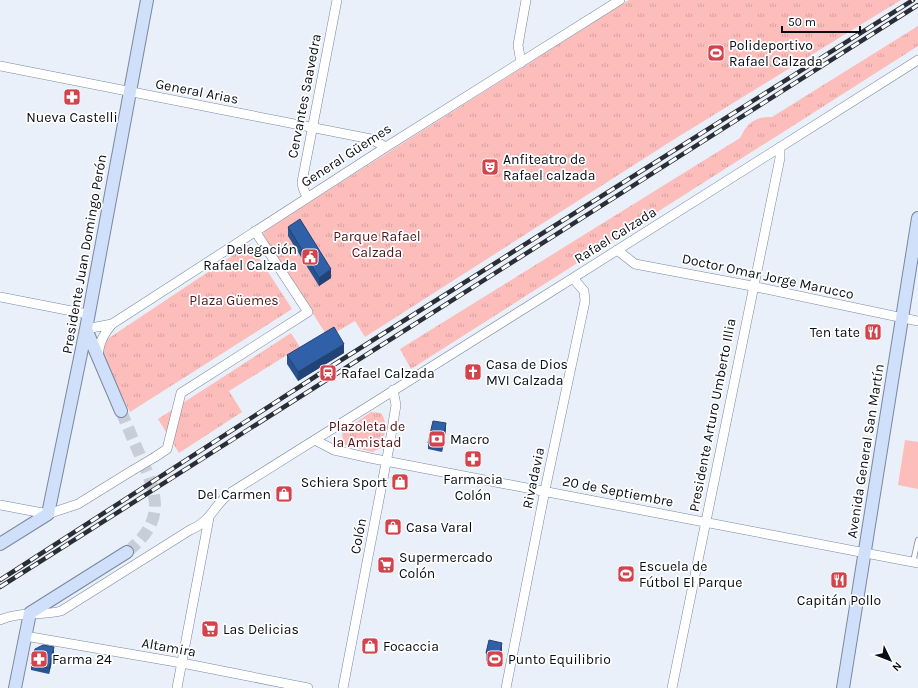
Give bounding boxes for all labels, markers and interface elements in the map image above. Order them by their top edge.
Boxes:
scale bar [782,8,860,34]
text: 50 m [788,15,816,29]
street label: Cervantes Saavedra [284,32,325,160]
place label: Polideportivo Rafael Calzada [729,37,823,70]
sports icon: Polideportivo Rafael Calzada [706,43,726,63]
street label: General Arias [154,75,240,108]
pharmacy icon: Nueva Castelli [62,87,82,107]
place label: Nueva Castelli [26,109,118,126]
street label: General Güemes [298,120,395,191]
place label: Anfiteatro de Rafael calzada [503,151,595,184]
street label: Presidente Juan Domingo Perón [59,153,110,355]
theatre icon: Anfiteatro de Rafael calzada [480,157,500,177]
street label: Rafael Calzada [571,203,660,267]
park label: Parque Rafael Calzada [333,228,421,261]
place label: Delegación Rafael Calzada [203,241,297,274]
public building icon: Delegación Rafael Calzada [300,247,320,267]
street label: Doctor Omar Jorge Marucco [680,250,855,303]
park label: Plaza Güemes [189,292,279,309]
street label: Presidente Arturo Umberto Illia [685,317,740,513]
restaurant icon: Ten tate [863,322,883,342]
place label: Ten tate [810,324,860,341]
place label: Casa de Dios MVI Calzada [486,356,568,389]
church icon: Casa de Dios MVI Calzada [463,362,483,382]
station icon: Rafael Calzada [318,363,338,383]
street label: Avenida General San Martín [843,363,888,539]
place label: Rafael Calzada [341,365,435,382]
park label: Plazoleta de la Amistad [329,418,405,451]
bank icon: Macro [427,429,447,449]
place label: Macro [450,431,490,448]
street label: Rivadavia [519,446,548,510]
pharmacy icon: Farmacia Colón [463,449,483,469]
place label: Farmacia Colón [443,471,503,504]
shop icon: Schiera Sport [390,472,410,492]
street label: 20 de Septiembre [561,472,675,511]
place label: Schiera Sport [301,474,387,491]
shop icon: Del Carmen [274,484,294,504]
place label: Del Carmen [197,486,271,503]
street label: Colón [347,517,370,556]
shop icon: Casa Varal [383,517,403,537]
place label: Casa Varal [406,519,473,536]
place label: Supermercado Colón [399,549,493,582]
supermarket icon: Supermercado Colón [376,555,396,575]
place label: Escuela de Fútbol El Parque [639,558,742,591]
sports icon: Escuela de Fútbol El Parque [616,564,636,584]
restaurant icon: Capitán Pollo [829,570,849,590]
place label: Capitán Pollo [797,592,881,609]
supermarket icon: Las Delicias [200,619,220,639]
place label: Las Delicias [223,621,299,638]
street label: Altamira [140,634,197,661]
shop icon: Focaccia [360,636,380,656]
place label: Focaccia [383,638,439,655]
north arrow [870,640,910,680]
pharmacy icon: Farma 24 [29,649,49,669]
sports icon: Punto Equilibrio [485,649,505,669]
place label: Farma 24 [52,651,112,668]
place label: Punto Equilibrio [508,651,611,668]
text: N [890,659,904,674]

